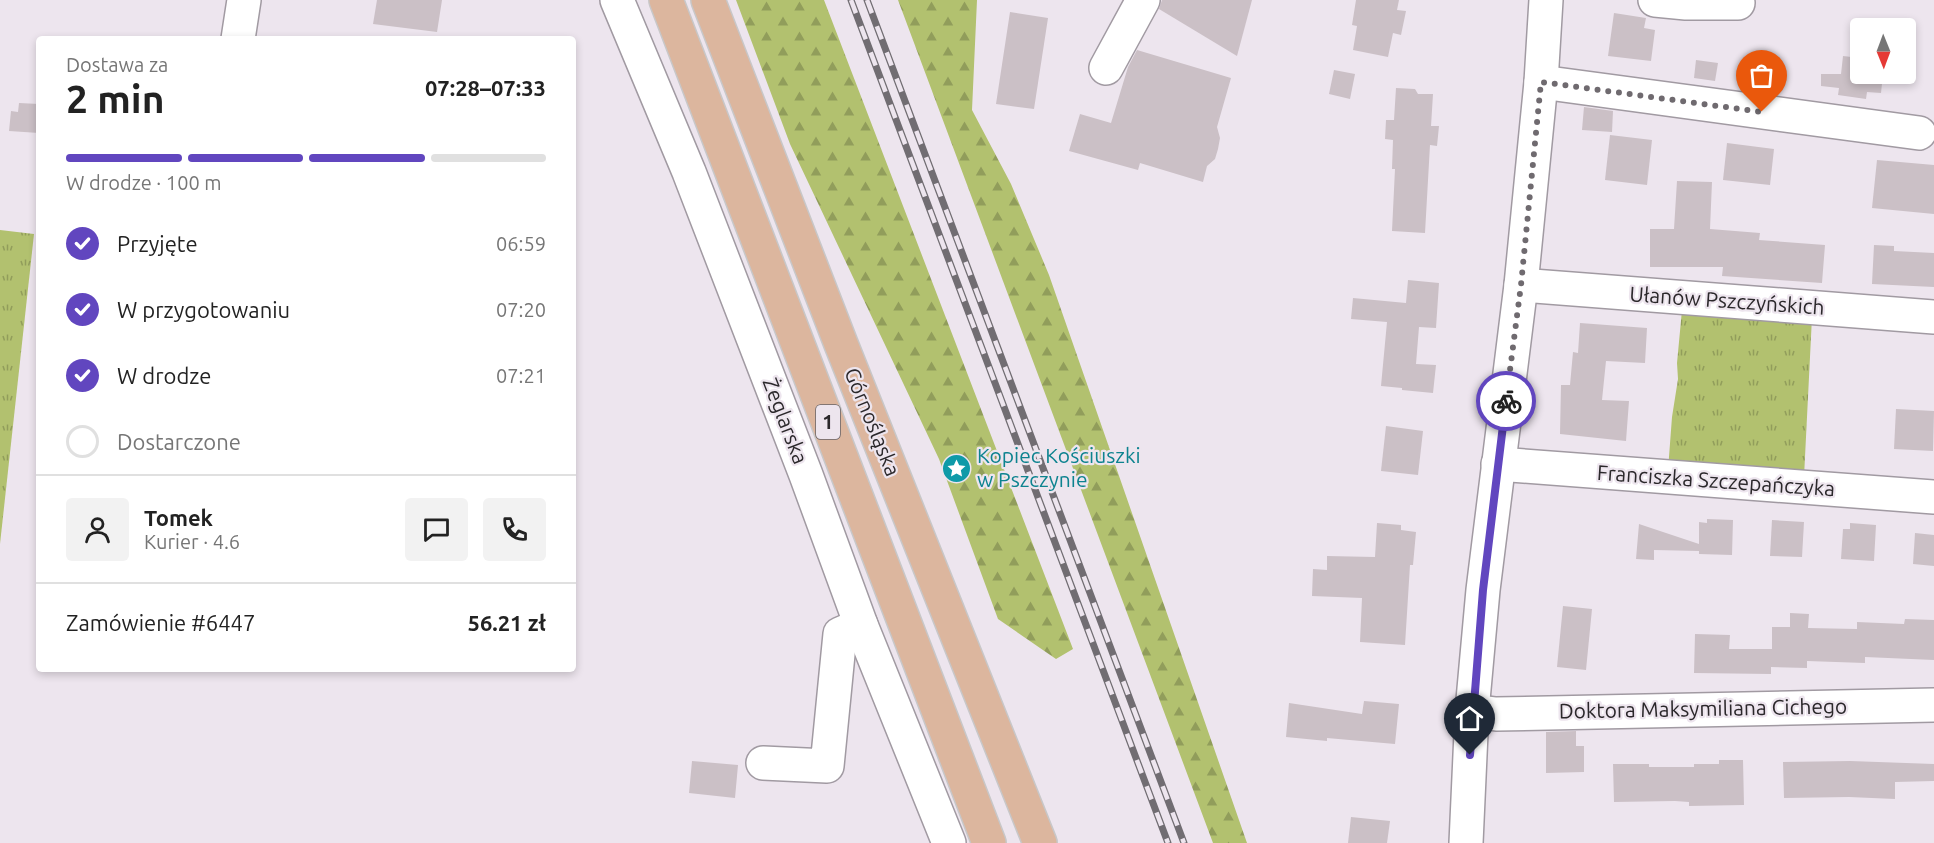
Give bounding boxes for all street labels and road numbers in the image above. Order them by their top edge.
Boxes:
street label: Ułanów Pszczyńskich [1629,281,1825,319]
street label: Górnośląska [840,364,905,479]
street label: Żeglarska [759,374,813,467]
road number: 1 [816,405,840,439]
street label: Franciszka Szczepańczyka [1596,460,1836,500]
street label: Doktora Maksymiliana Cichego [1559,693,1847,723]

